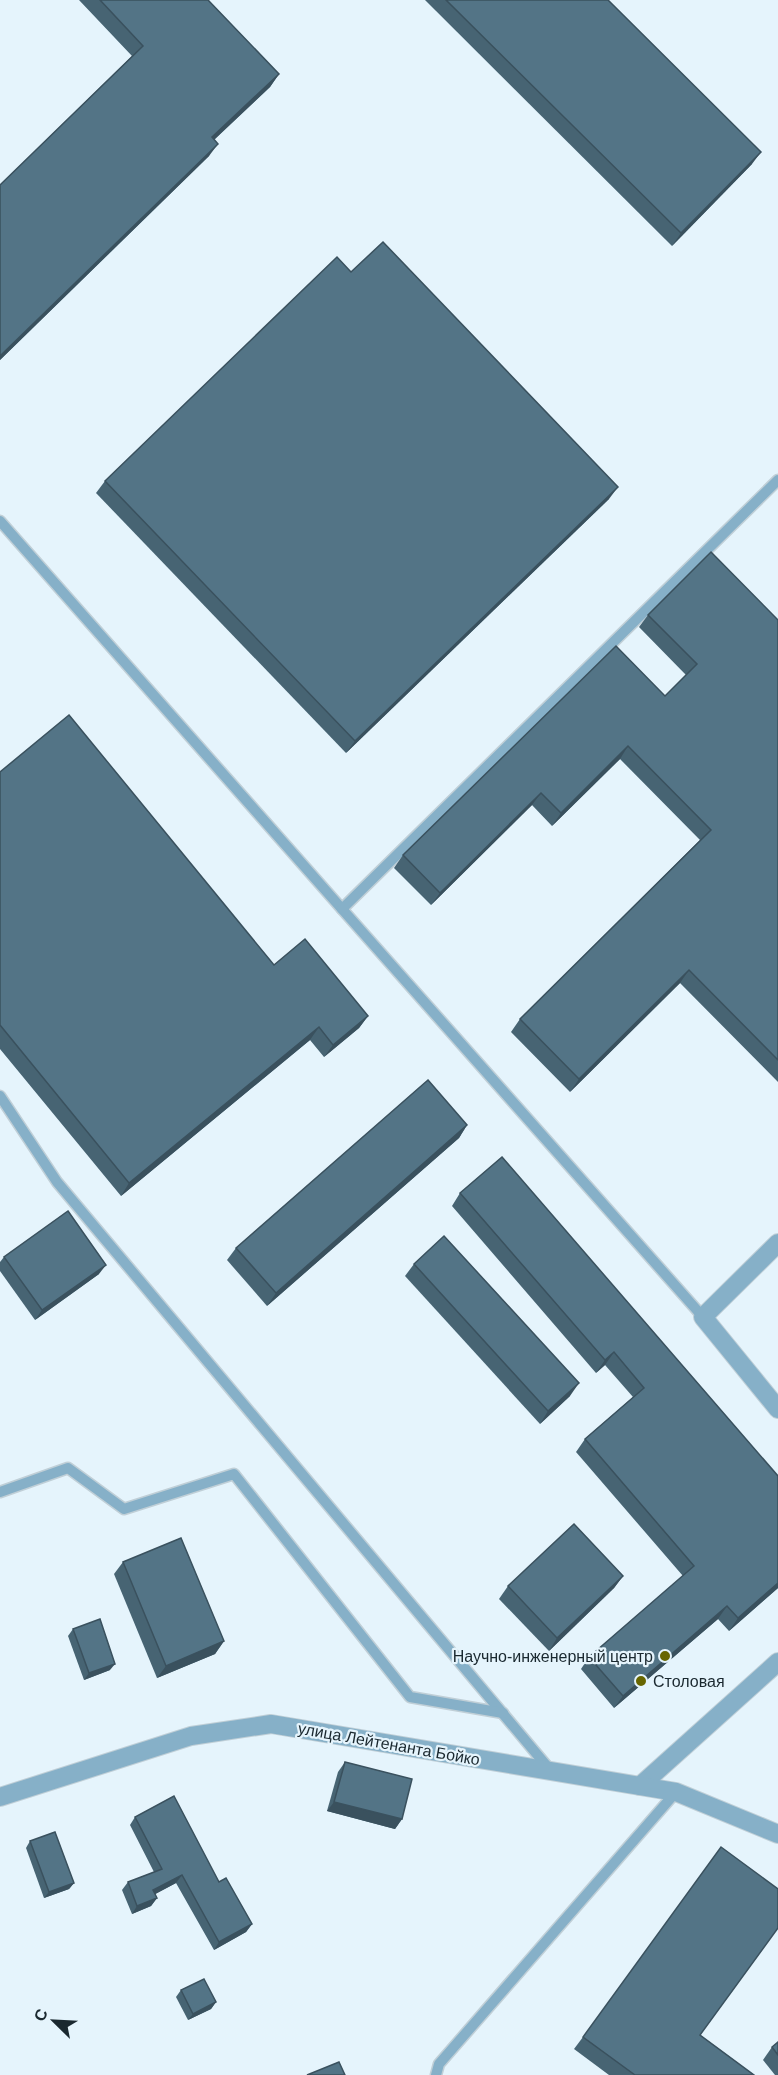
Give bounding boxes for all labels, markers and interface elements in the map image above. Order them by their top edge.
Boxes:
place label: Научно-инженерный центр [453,1648,653,1665]
marker: Научно-инженерный центр [658,1649,672,1663]
place label: Столовая [653,1673,725,1690]
marker: Столовая [634,1674,648,1688]
street label: улица Лейтенанта Бойко [297,1720,481,1768]
north arrow [24,1991,84,2051]
text: С [31,2006,51,2024]

